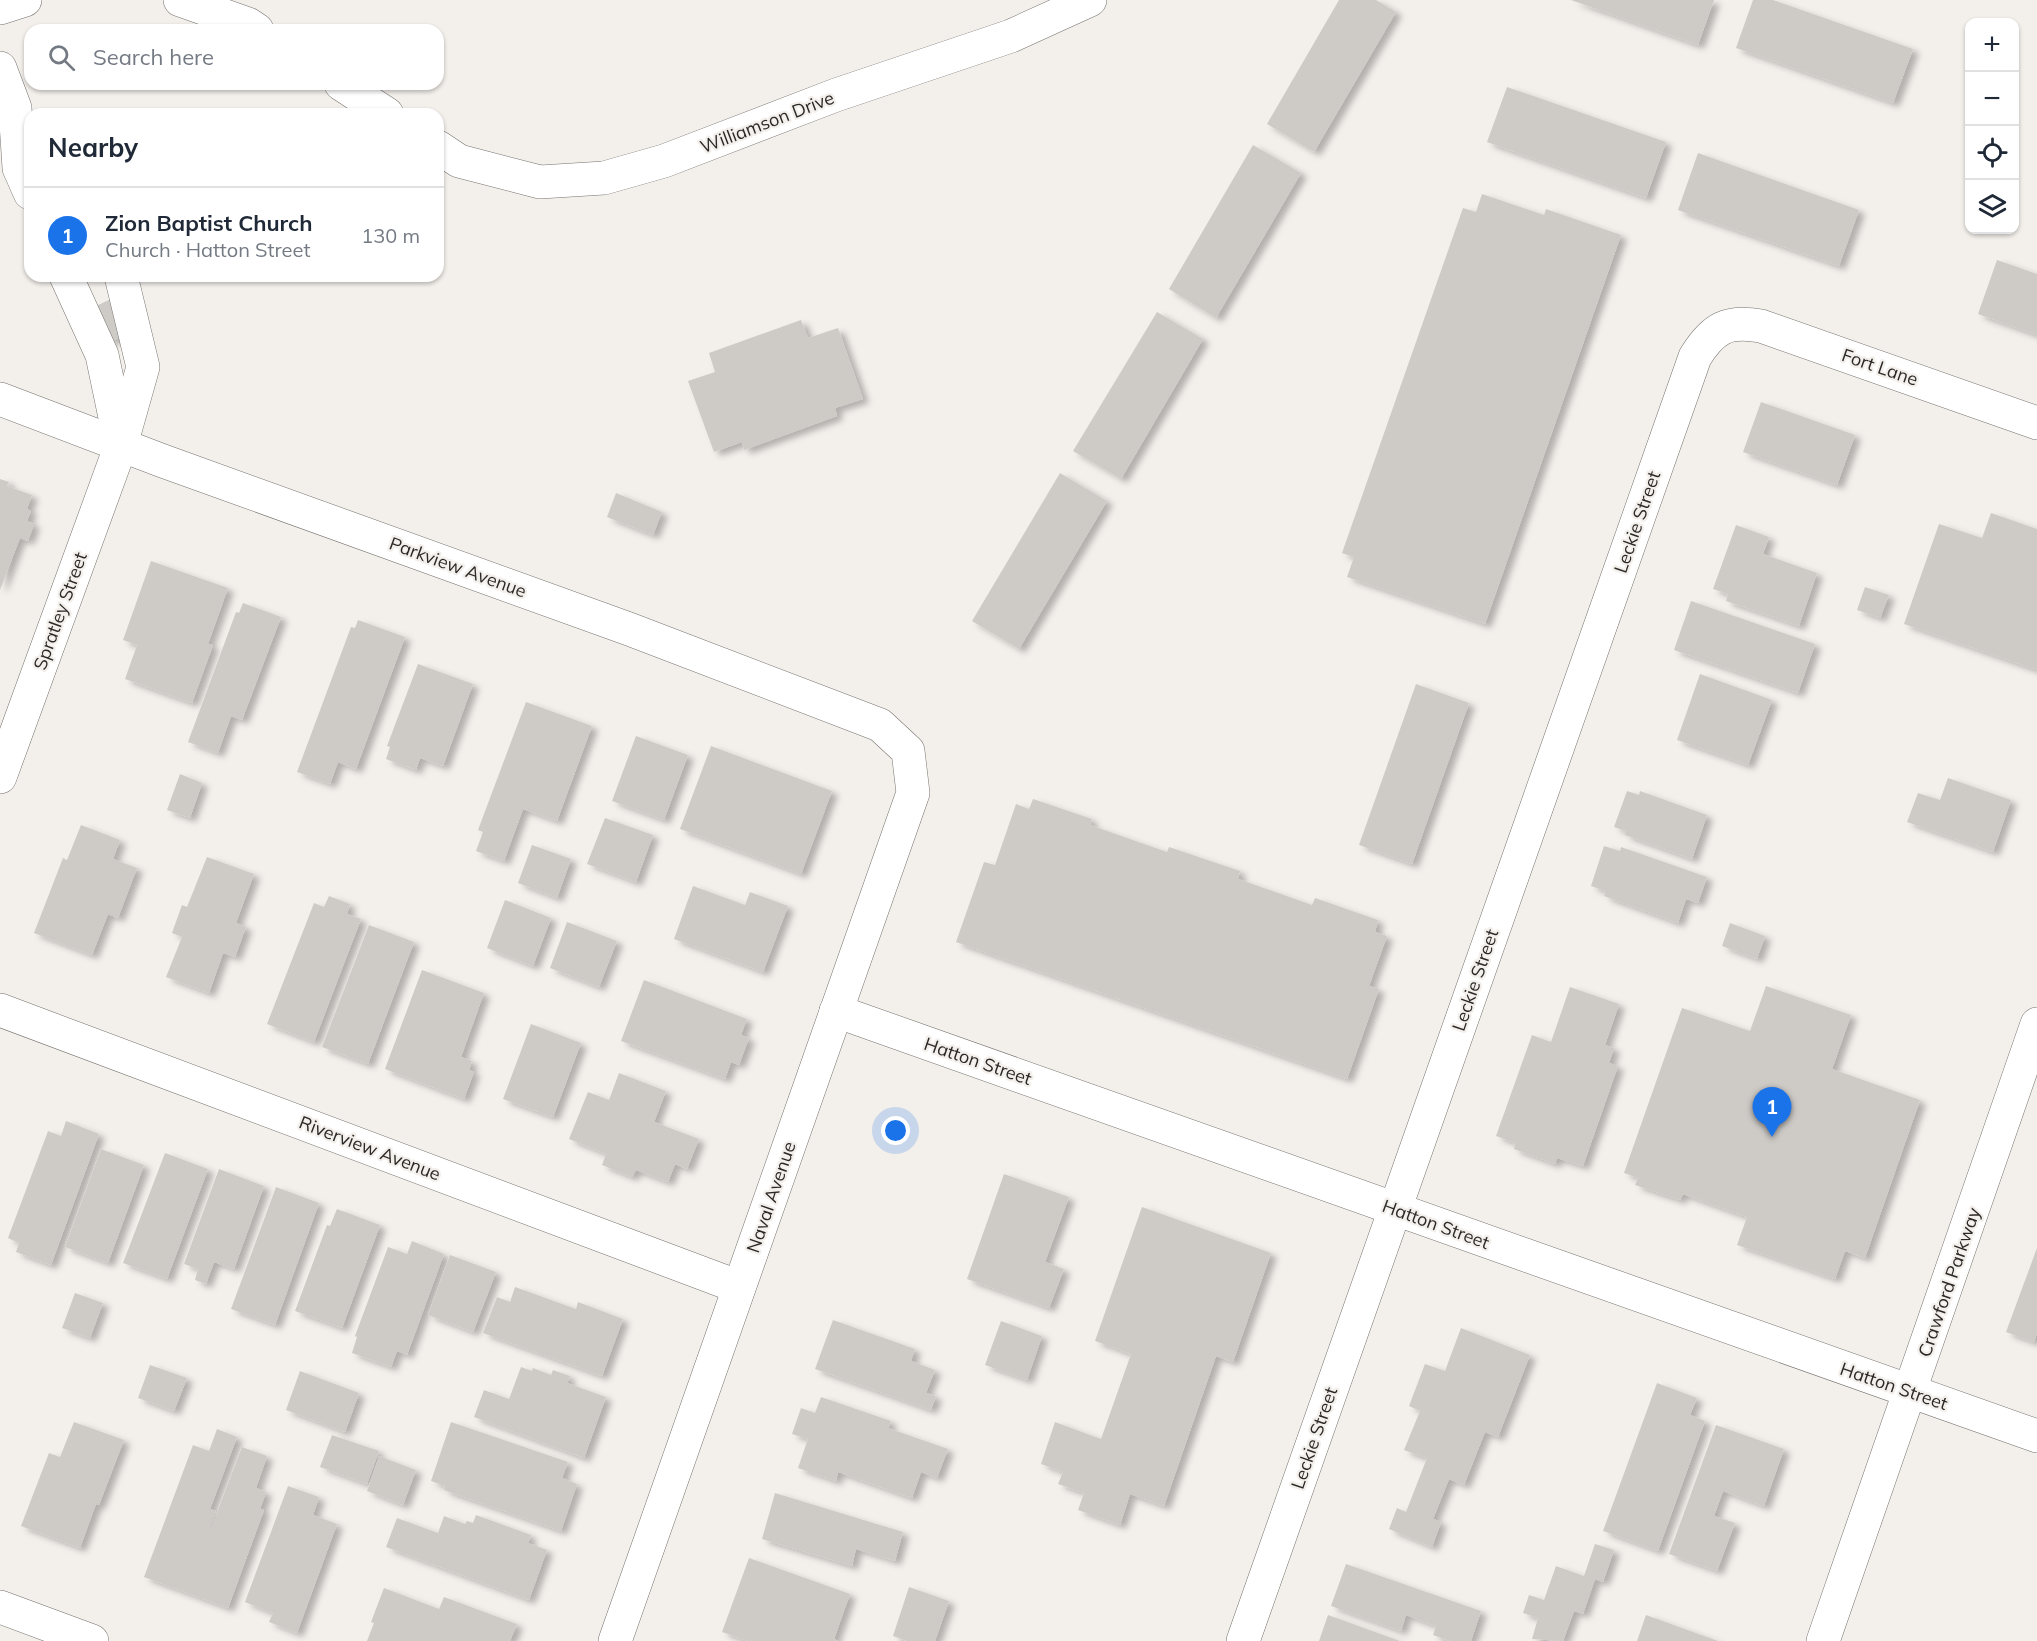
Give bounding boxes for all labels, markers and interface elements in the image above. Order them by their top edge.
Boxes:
map controls [1965,18,2019,234]
button: + [1965,18,2019,72]
search box [24,24,444,90]
icon: search [45,41,78,74]
text: Search here [93,43,214,71]
button: − [1965,72,2019,126]
street label: Williamson Drive [697,86,837,158]
button: locate [1965,126,2019,180]
text: Nearby [48,131,138,164]
button: layers [1965,180,2019,234]
text: Zion Baptist Church [105,209,312,237]
text: 1 [62,223,74,248]
text: 130 m [361,223,420,248]
text: Church · Hatton Street [105,237,310,262]
street label: Fort Lane [1839,343,1921,391]
street label: Leckie Street [1609,468,1665,576]
street label: Parkview Avenue [386,532,530,602]
street label: Spratley Street [28,549,92,673]
street label: Leckie Street [1447,926,1503,1034]
street label: Hatton Street [921,1032,1035,1090]
pin: 1 [1752,1088,1792,1137]
street label: Riverview Avenue [296,1110,444,1186]
your location [881,1116,910,1145]
street label: Naval Avenue [741,1138,801,1256]
street label: Hatton Street [1379,1194,1493,1254]
street label: Crawford Parkway [1913,1204,1986,1360]
street label: Hatton Street [1837,1357,1951,1415]
street label: Leckie Street [1286,1384,1342,1492]

